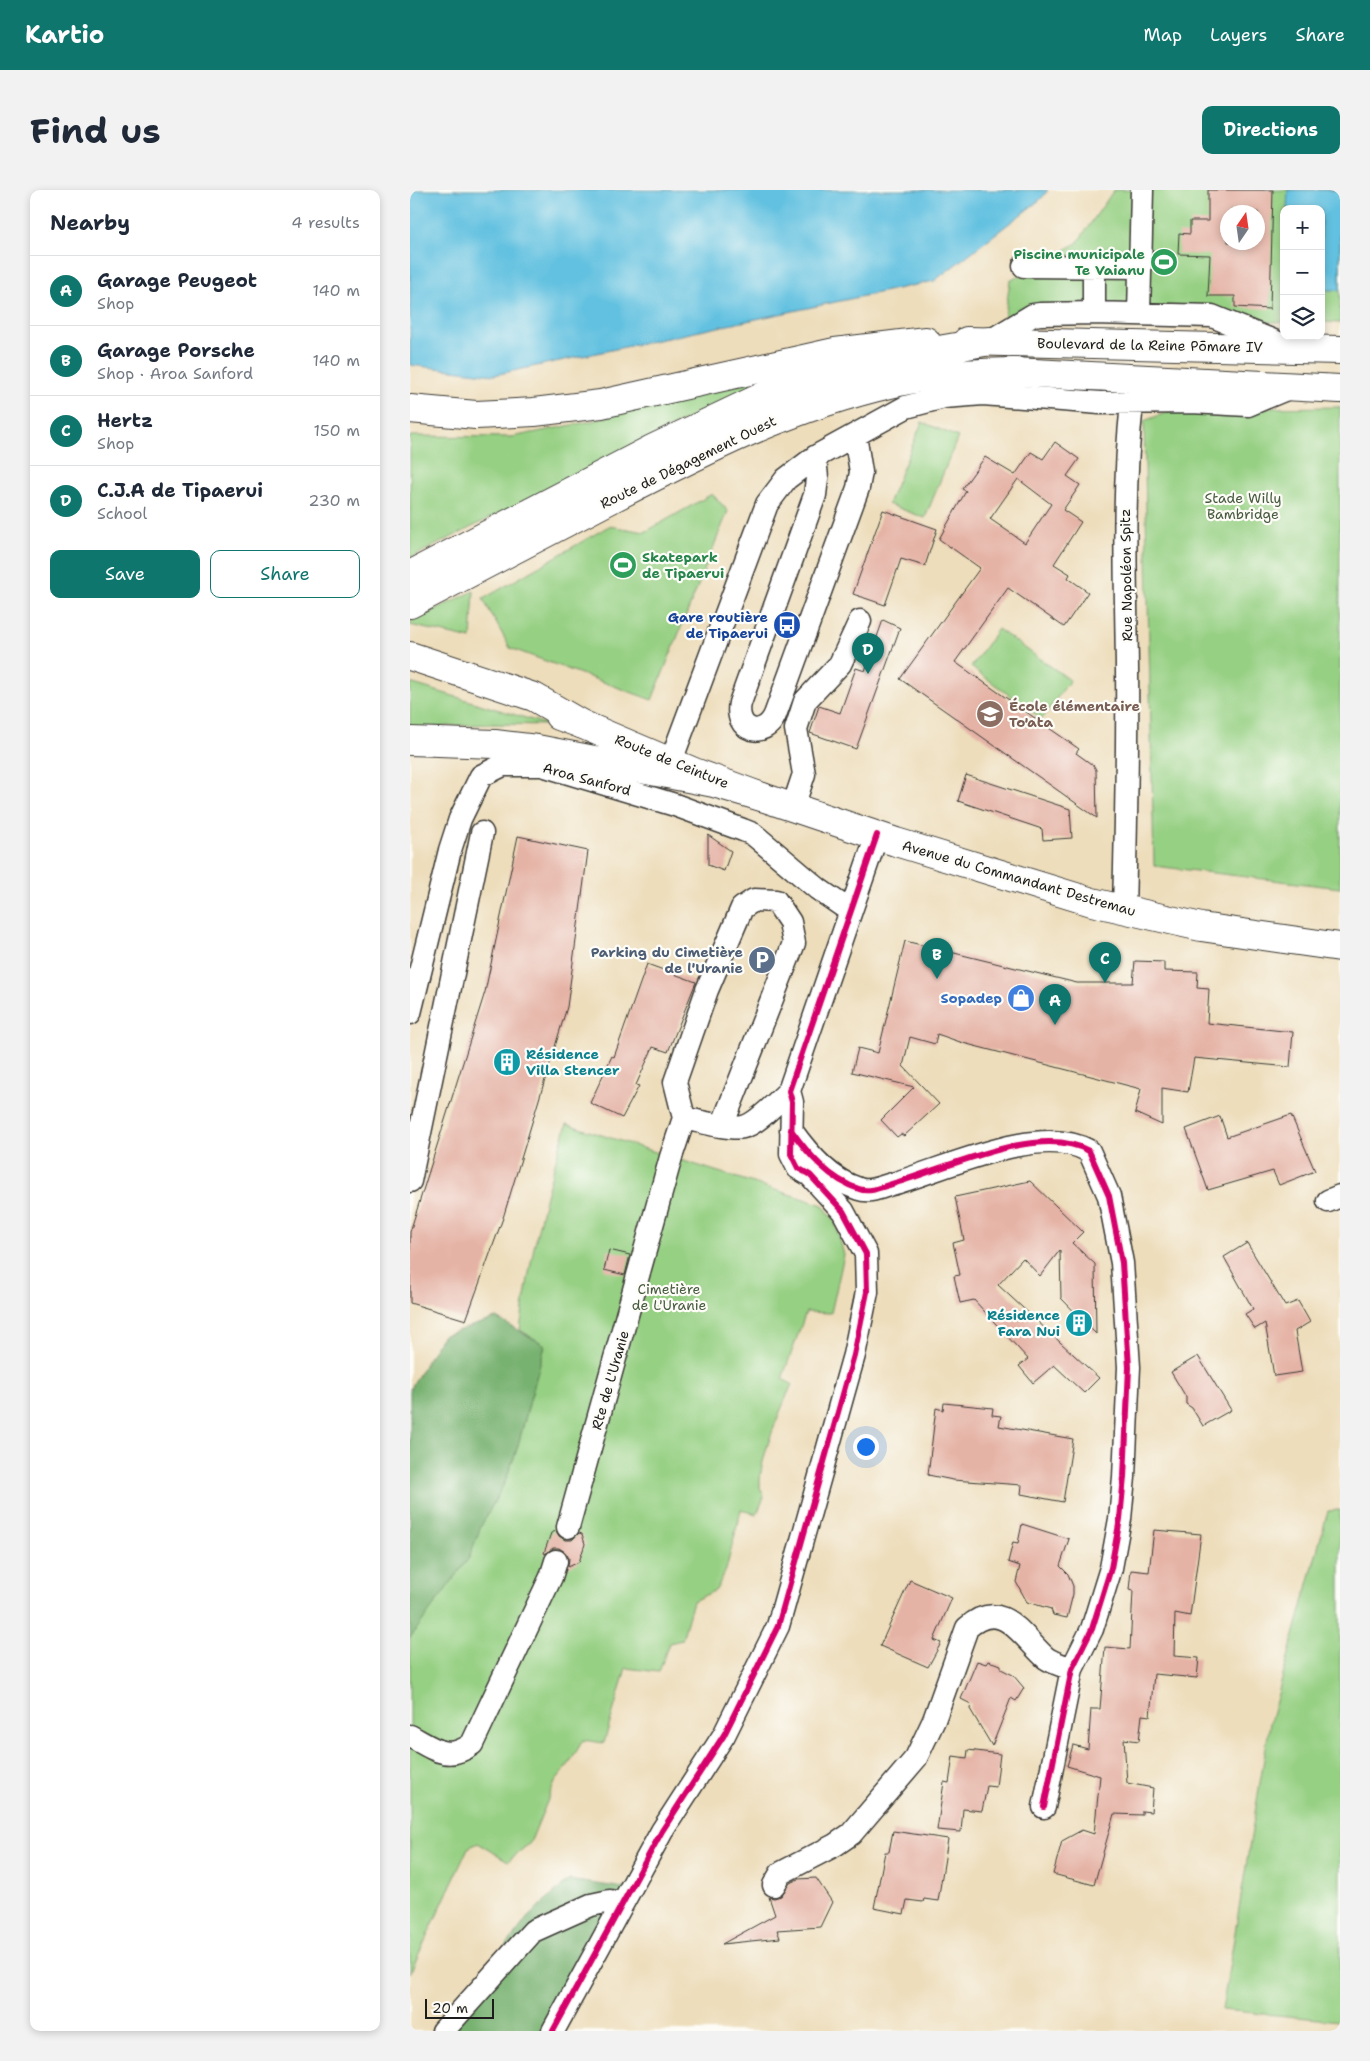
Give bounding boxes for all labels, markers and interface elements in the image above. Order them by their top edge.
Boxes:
text: Kartio [25,19,104,51]
text: Map [1144,23,1182,47]
text: Layers [1210,23,1267,47]
text: Share [1295,23,1345,47]
button: Directions [1202,106,1340,154]
text: Find us [30,107,161,154]
north arrow [1220,205,1265,250]
map controls [1280,205,1325,340]
button: + [1280,205,1325,250]
text: Nearby [50,209,130,237]
text: 4 results [291,212,360,233]
place label: Piscine municipale Te Vaianu [1013,245,1145,279]
sports icon: Piscine municipale Te Vaianu [1149,247,1179,277]
button: − [1280,250,1325,295]
text: Garage Peugeot [97,268,257,293]
text: A [60,280,72,301]
text: 140 m [313,280,360,301]
text: Shop [97,293,134,314]
button: layers [1280,295,1325,340]
street label: Boulevard de la Reine Pōmare IV [1037,334,1263,356]
text: Garage Porsche [97,338,255,363]
text: B [61,350,71,371]
text: 140 m [313,350,360,371]
text: Shop · Aroa Sanford [97,363,253,384]
text: Hertz [97,408,153,433]
street label: Route de Dégagement Ouest [597,411,779,513]
text: C [61,420,71,441]
text: 150 m [313,420,360,441]
text: Shop [97,433,134,454]
text: C.J.A de Tipaerui [97,478,263,503]
park label: Stade Willy Bambridge [1205,489,1281,523]
text: D [60,490,72,511]
text: 230 m [308,490,360,511]
text: School [97,503,147,524]
street label: Rue Napoléon Spitz [1116,508,1136,642]
place label: Skatepark de Tipaerui [642,548,724,582]
button: Save [50,550,200,598]
button: Share [210,550,360,598]
sports icon: Skatepark de Tipaerui [608,550,638,580]
place label: Gare routière de Tipaerui [668,608,768,642]
bus stop icon: Gare routière de Tipaerui [772,610,802,640]
pin: D [852,633,884,674]
place label: École élémentaire To'ata [1009,697,1140,731]
school or university icon: École élémentaire To'ata [975,699,1005,729]
street label: Route de Ceinture [612,730,732,792]
street label: Aroa Sanford [541,759,633,799]
street label: Avenue du Commandant Destremau [900,836,1138,920]
pin: B [921,938,953,979]
pin: C [1089,942,1121,983]
place label: Parking du Cimetière de l'Uranie [591,943,743,977]
parking icon: Parking du Cimetière de l'Uranie [747,945,777,975]
shop icon: Sopadep [1006,983,1036,1013]
pin: A [1039,984,1071,1025]
place label: Sopadep [940,989,1002,1007]
place label: Résidence Villa Stencer [526,1045,620,1079]
building icon: Résidence Villa Stencer [492,1047,522,1077]
park label: Cimetière de L'Uranie [632,1280,706,1314]
place label: Résidence Fara Nui [987,1306,1060,1340]
building icon: Résidence Fara Nui [1064,1308,1094,1338]
street label: Rte de L'Uranie [587,1328,633,1432]
your location [853,1434,879,1460]
scale bar [425,1996,494,2019]
text: 20 m [432,1999,468,2017]

